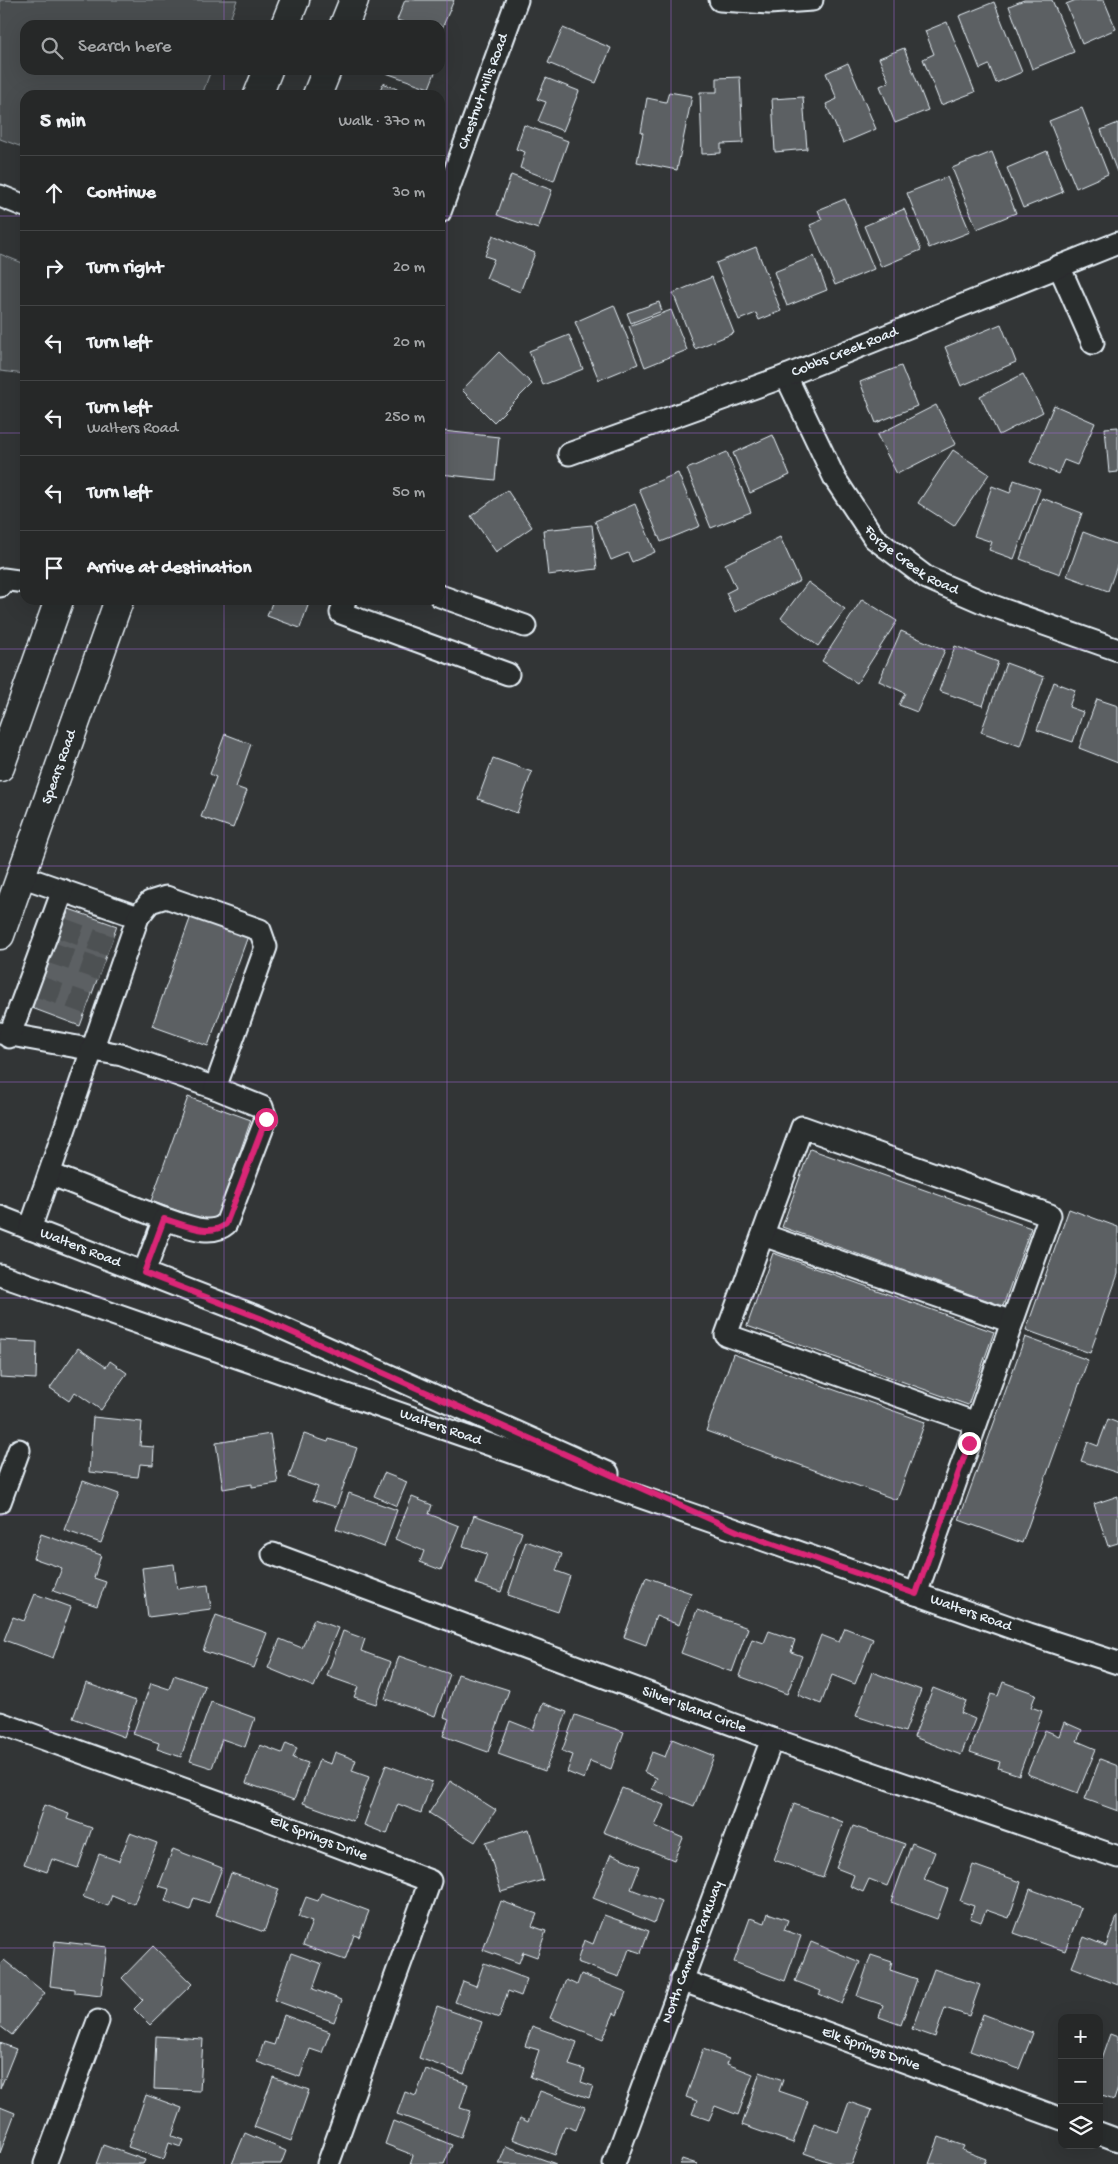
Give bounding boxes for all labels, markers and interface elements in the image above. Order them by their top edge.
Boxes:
search box [20,20,445,75]
street label: Chestnut Mills Road [454,30,513,152]
icon: search [38,34,66,62]
text: Search here [78,36,172,59]
text: 5 min [40,110,85,135]
text: Walk · 370 m [338,113,425,132]
icon: ahead [40,179,68,207]
text: Continue [87,182,156,205]
text: 30 m [392,184,425,203]
icon: right [40,254,68,282]
text: Turn right [87,257,163,280]
text: 20 m [393,259,425,278]
street label: Cobbs Creek Road [789,323,902,382]
icon: left [40,329,68,357]
text: Turn left [87,332,151,355]
text: 20 m [393,334,425,353]
text: Turn left [87,397,151,420]
icon: left [40,404,68,432]
text: 250 m [385,409,425,428]
text: Walters Road [87,420,178,439]
icon: left [40,479,68,507]
text: Turn left [87,482,151,505]
text: 50 m [392,484,425,503]
street label: Forge Creek Road [859,521,962,600]
icon: arrive [40,554,68,582]
text: Arrive at destination [87,557,251,580]
street label: Spears Road [38,727,81,807]
route start [255,1108,278,1131]
street label: Walters Road [37,1224,124,1272]
street label: Walters Road [397,1405,485,1450]
route end [958,1432,981,1455]
street label: Walters Road [927,1591,1015,1636]
street label: Silver Island Circle [639,1683,749,1738]
street label: Elk Springs Drive [267,1812,370,1866]
street label: North Camden Parkway [658,1878,728,2026]
map controls [1058,2014,1103,2149]
button: + [1058,2014,1103,2059]
street label: Elk Springs Drive [819,2023,923,2075]
button: − [1058,2059,1103,2104]
button: layers [1058,2104,1103,2149]

